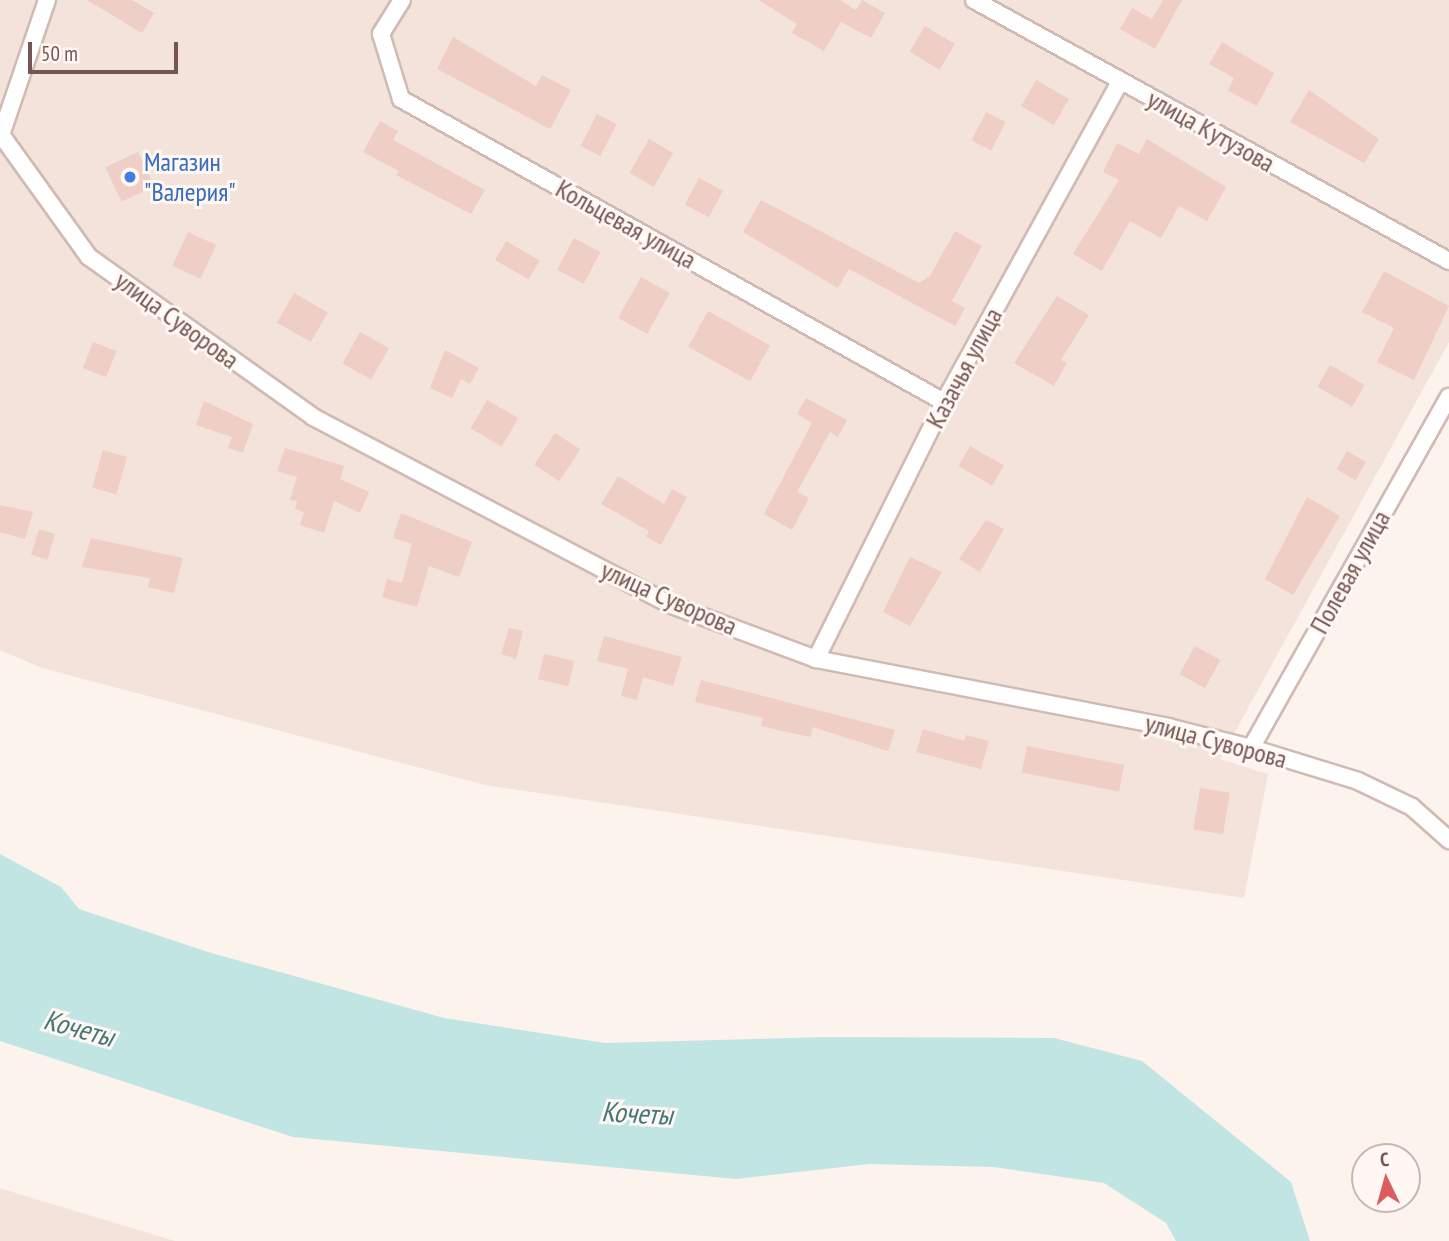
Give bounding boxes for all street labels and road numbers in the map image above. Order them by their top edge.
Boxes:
street label: улица Кутузова [1142,83,1280,179]
street label: Кольцевая улица [551,173,701,275]
street label: улица Суворова [109,265,245,375]
street label: Казачья улица [919,303,1009,433]
street label: Полевая улица [1303,505,1397,639]
street label: улица Суворова [596,554,742,642]
street label: улица Суворова [1142,707,1290,775]

